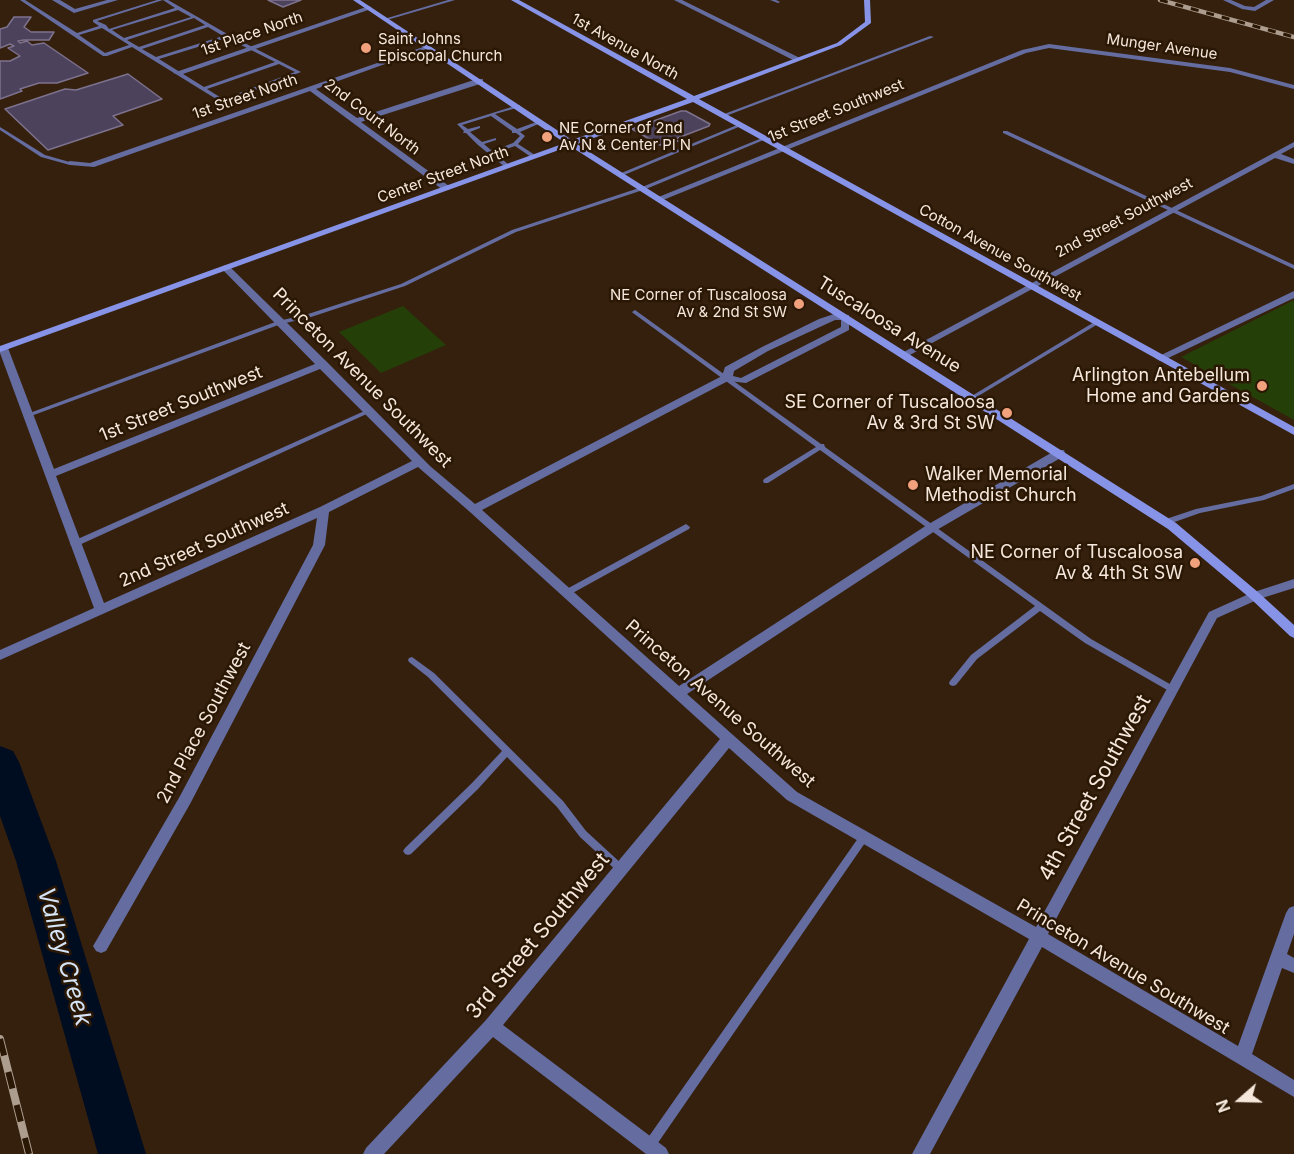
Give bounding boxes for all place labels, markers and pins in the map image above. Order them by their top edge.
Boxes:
place label: Saint Johns Episcopal Church [378,30,502,65]
marker: Saint Johns Episcopal Church [359,41,373,55]
place label: NE Corner of 2nd Av N & Center Pl N [559,119,691,154]
marker: NE Corner of 2nd Av N & Center Pl N [540,130,554,144]
place label: NE Corner of Tuscaloosa Av & 2nd St SW [610,286,787,321]
marker: NE Corner of Tuscaloosa Av & 2nd St SW [792,297,806,311]
place label: Arlington Antebellum Home and Gardens [1072,365,1250,407]
marker: Arlington Antebellum Home and Gardens [1255,379,1269,393]
place label: SE Corner of Tuscaloosa Av & 3rd St SW [785,392,995,434]
marker: SE Corner of Tuscaloosa Av & 3rd St SW [1000,406,1014,420]
place label: Walker Memorial Methodist Church [925,464,1077,506]
marker: Walker Memorial Methodist Church [906,478,920,492]
place label: NE Corner of Tuscaloosa Av & 4th St SW [971,542,1183,584]
marker: NE Corner of Tuscaloosa Av & 4th St SW [1188,556,1202,570]

